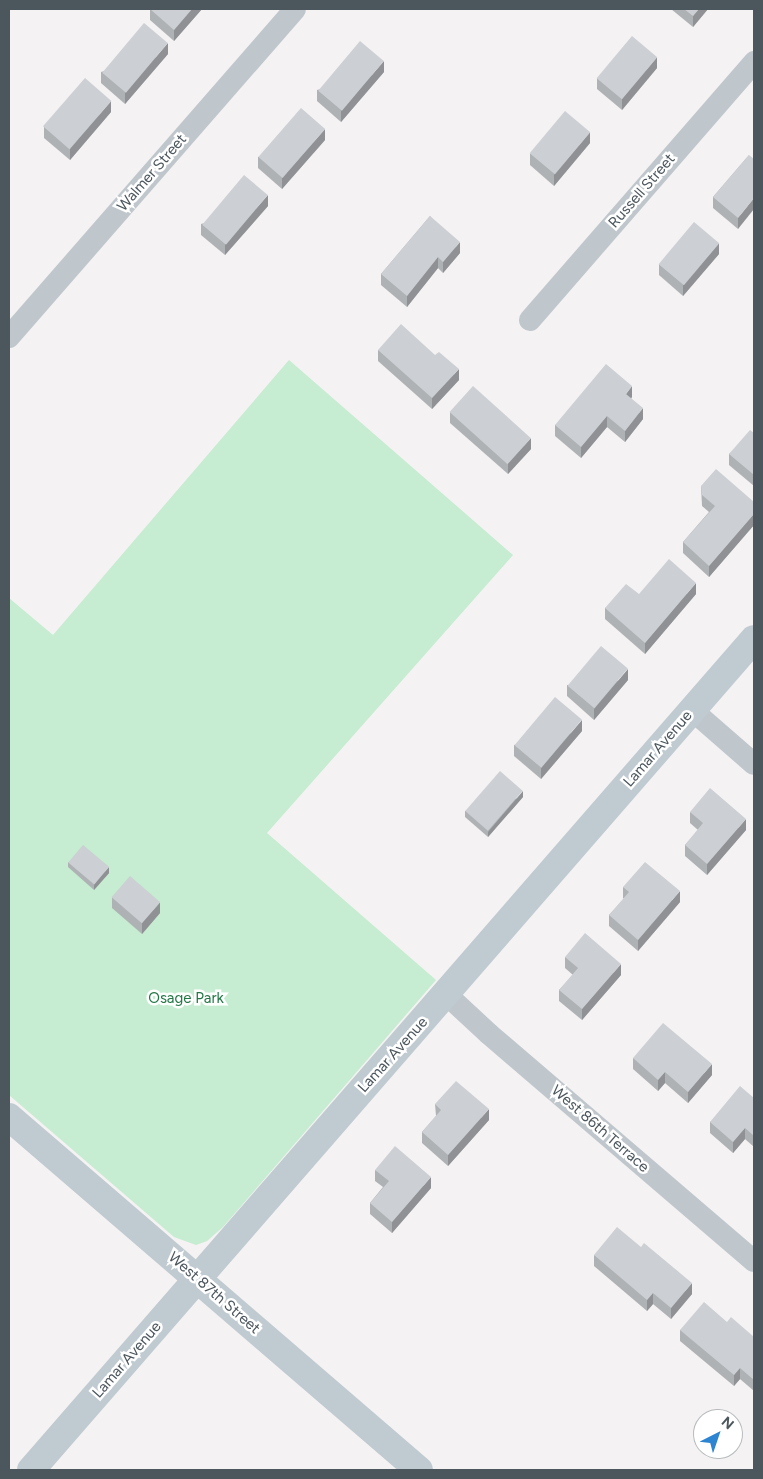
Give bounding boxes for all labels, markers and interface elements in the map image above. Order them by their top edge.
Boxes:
street label: Walmer Street [114,131,190,215]
street label: Russell Street [605,150,679,232]
street label: Lamar Avenue [620,707,696,791]
park label: Osage Park [148,990,224,1008]
street label: Lamar Avenue [354,1014,432,1096]
street label: West 86th Terrace [548,1082,652,1176]
street label: West 87th Street [165,1248,263,1338]
street label: Lamar Avenue [89,1318,165,1402]
north arrow [693,1409,743,1459]
text: N [718,1413,737,1433]

